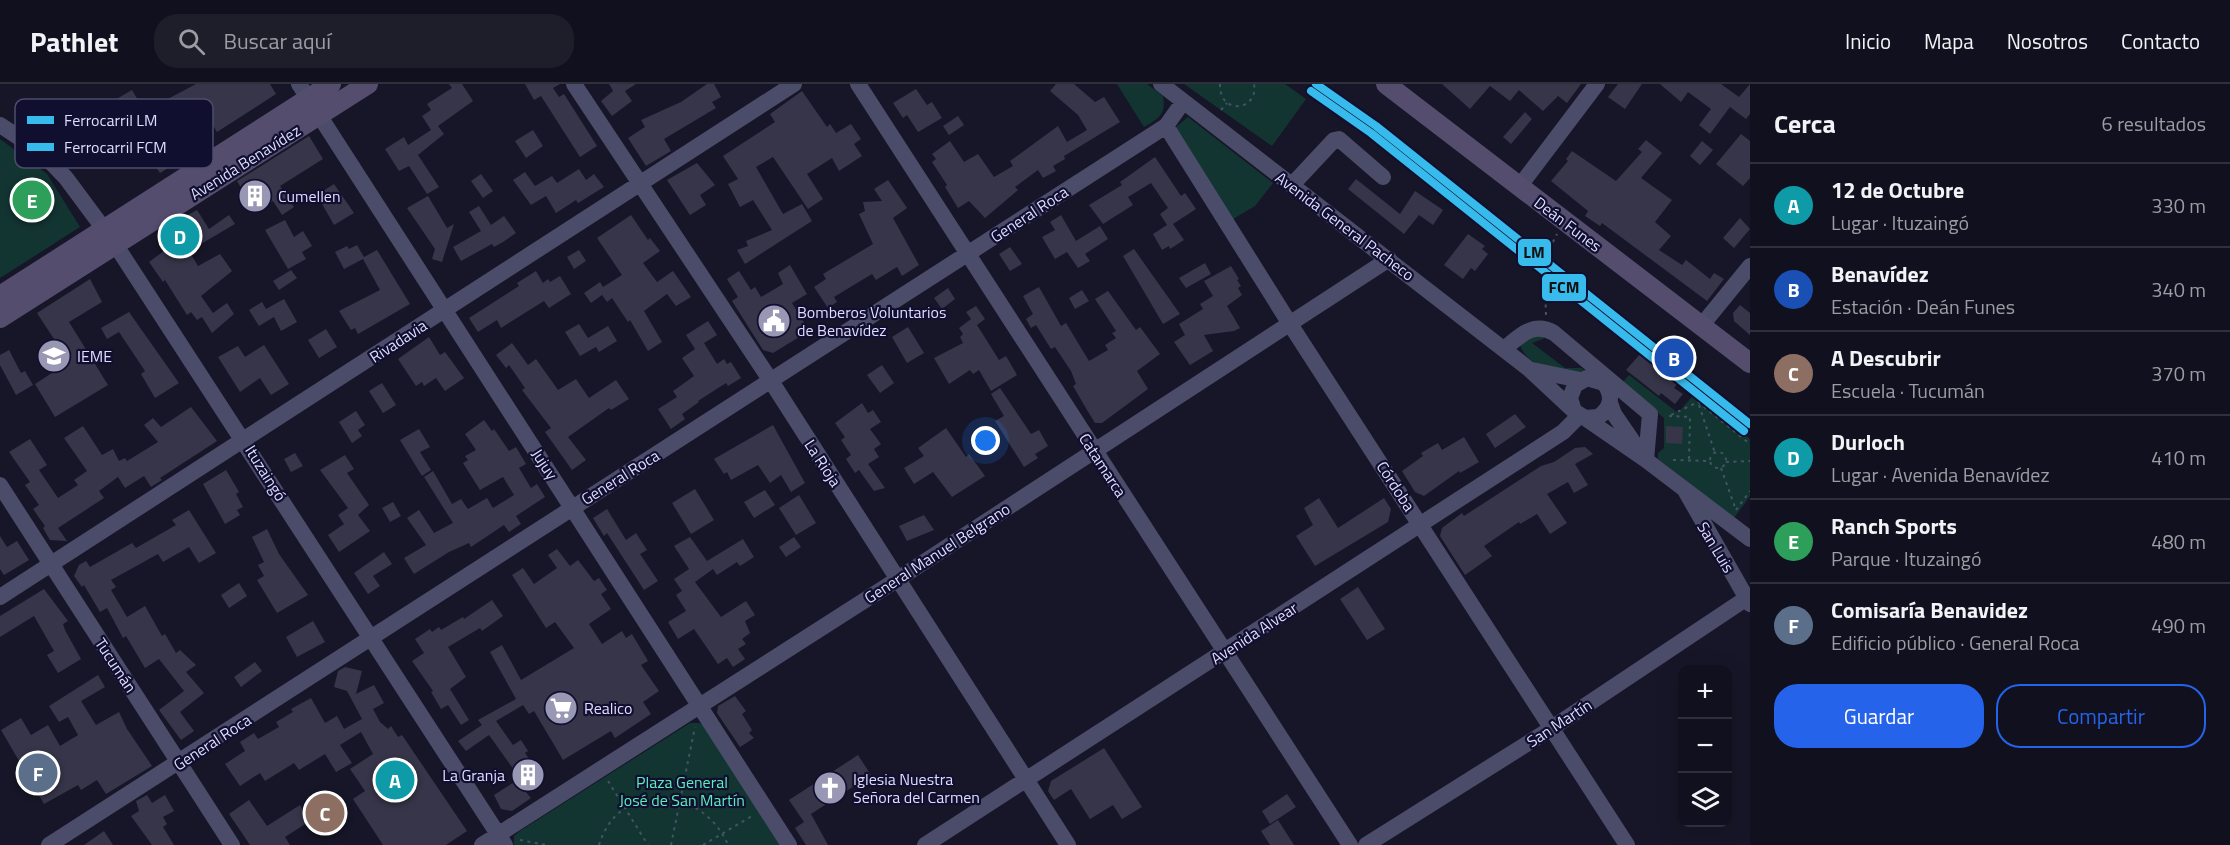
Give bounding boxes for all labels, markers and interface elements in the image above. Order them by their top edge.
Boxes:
search box [154,14,574,68]
text: Pathlet [30,20,118,63]
text: Buscar aquí [223,24,331,58]
icon: search [175,25,208,58]
text: Inicio [1845,25,1891,57]
text: Mapa [1924,25,1974,57]
text: Nosotros [2007,25,2088,57]
text: Contacto [2121,25,2200,57]
legend [15,99,213,168]
text: Cerca [1774,104,1836,143]
text: Ferrocarril LM [64,108,157,132]
text: 6 resultados [2102,108,2206,139]
street label: Avenida Benavídez [185,118,305,206]
text: Ferrocarril FCM [64,135,167,159]
street label: Avenida General Pacheco [1270,166,1420,286]
text: 12 de Octubre [1831,173,1964,207]
pin: E [12,178,51,222]
building icon: Cumellen [237,178,273,214]
street label: General Roca [985,180,1073,248]
place label: Cumellen [278,184,341,208]
text: A [1787,190,1800,221]
text: 330 m [2151,190,2206,221]
street label: Deán Funes [1529,191,1607,257]
text: Lugar · Ituzaingó [1831,207,1969,238]
pin: D [160,214,200,258]
line badge: LM [1517,238,1552,267]
text: LM [1523,240,1545,264]
text: Benavídez [1831,257,1929,291]
line badge: FCM [1541,273,1587,302]
text: B [1787,274,1800,305]
text: 340 m [2151,274,2206,305]
text: FCM [1549,275,1579,299]
text: Estación · Deán Funes [1831,291,2015,322]
place label: Bomberos Voluntarios de Benavídez [797,300,947,342]
public building icon: Bomberos Voluntarios de Benavídez [756,303,792,339]
street label: Rivadavia [364,313,432,369]
pin: B [1654,336,1694,380]
school or university icon: IEME [36,338,72,374]
text: A Descubrir [1831,341,1941,375]
place label: IEME [77,344,112,368]
text: C [1788,358,1799,389]
text: 370 m [2151,358,2206,389]
text: Escuela · Tucumán [1831,375,1985,406]
text: Durloch [1831,425,1905,459]
your location [971,426,1000,455]
street label: Catamarca [1073,428,1133,502]
street label: La Rioja [799,434,847,492]
street label: Ituzaingó [239,440,293,506]
text: D [1787,442,1800,473]
text: 410 m [2151,442,2206,473]
street label: General Roca [576,443,664,511]
street label: Jujuy [526,444,564,485]
street label: Córdoba [1371,456,1421,516]
text: Lugar · Avenida Benavídez [1831,459,2050,490]
street label: General Manuel Belgrano [859,497,1015,609]
text: Ranch Sports [1831,509,1957,543]
street label: San Luis [1691,517,1741,577]
text: E [1788,526,1799,557]
text: 480 m [2151,526,2206,557]
text: Parque · Ituzaingó [1831,543,1981,574]
text: Comisaría Benavidez [1831,593,2028,627]
street label: Avenida Alvear [1206,596,1303,670]
text: F [1788,610,1799,641]
text: 490 m [2151,610,2206,641]
text: Edificio público · General Roca [1831,627,2080,658]
street label: Tucumán [89,633,143,697]
map controls [1678,665,1732,827]
button: + [1678,665,1732,719]
button: Guardar [1774,684,1984,748]
button: Compartir [1996,684,2206,748]
supermarket icon: Realico [543,690,579,726]
street label: San Martín [1522,693,1596,753]
place label: Realico [584,696,632,720]
street label: General Roca [168,708,256,776]
button: − [1678,719,1732,773]
pin: F [18,750,57,796]
building icon: La Granja [510,757,546,793]
pin: A [376,758,414,802]
place label: La Granja [442,763,505,787]
place label: Iglesia Nuestra Señora del Carmen [853,767,980,809]
park label: Plaza General José de San Martín [619,770,745,812]
church icon: Iglesia Nuestra Señora del Carmen [812,770,848,806]
button: layers [1678,773,1732,827]
pin: C [306,790,344,836]

